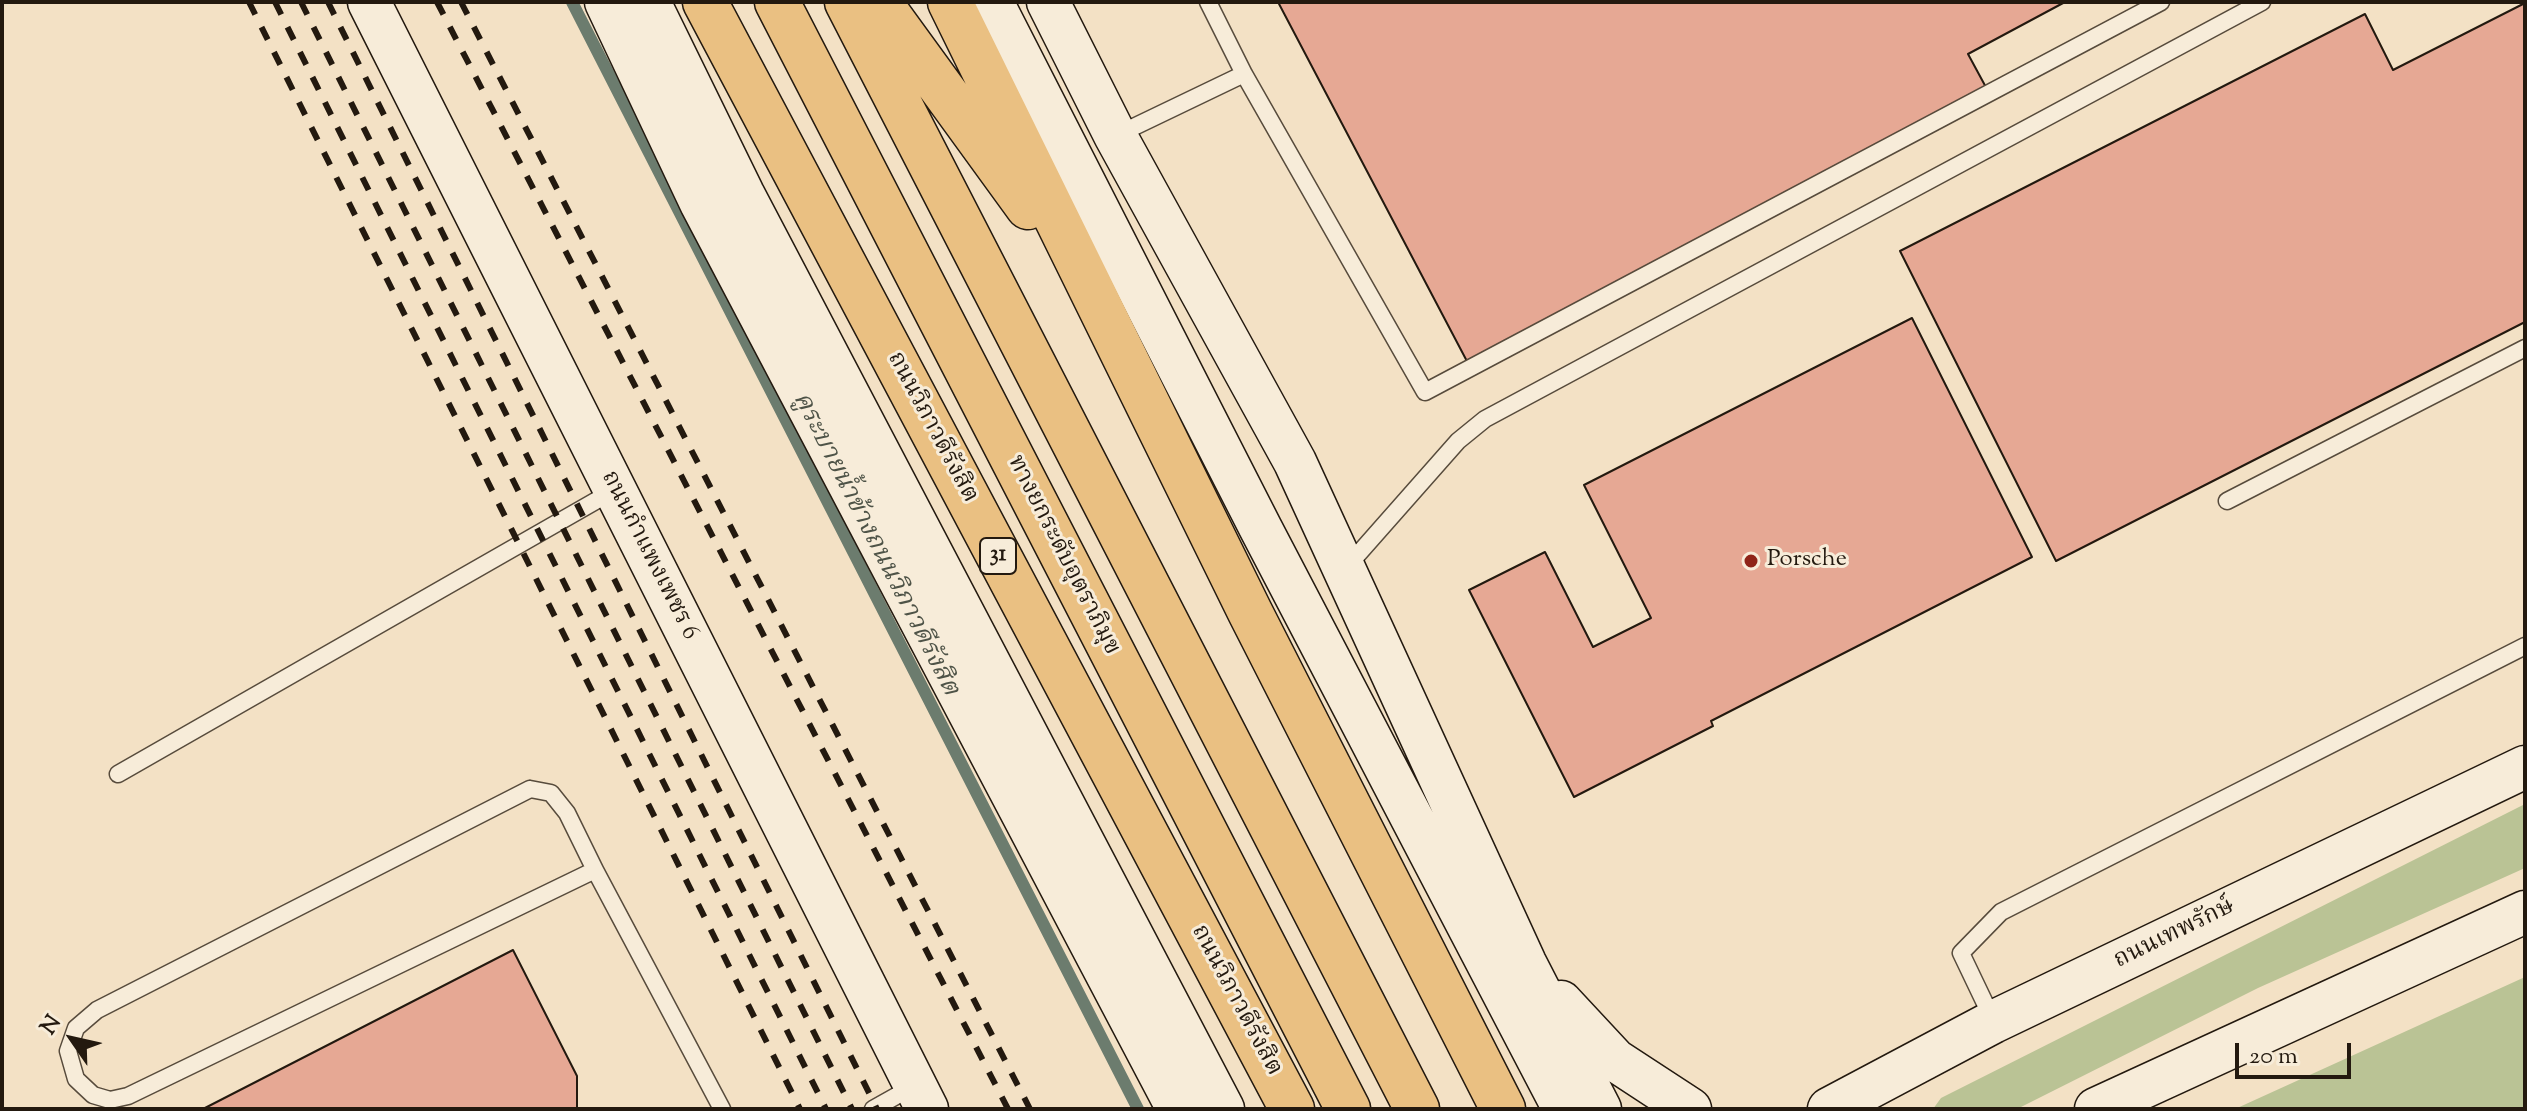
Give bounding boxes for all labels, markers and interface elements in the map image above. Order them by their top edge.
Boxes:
street label: ถนนวิภาวดีรังสิต [879,348,983,508]
water label: คูระบายน้ำข้างถนนวิภาวดีรังสิต [784,388,964,702]
street label: ทางยกระดับอุตราภิมุข [999,451,1125,661]
street label: ถนนกำแพงเพชร 6 [593,467,703,645]
road number: 31 [980,538,1016,574]
place label: Porsche [1767,547,1847,575]
marker: Porsche [1742,552,1760,570]
street label: ถนนเทพรักษ์ [2110,893,2240,977]
street label: ถนนวิภาวดีรังสิต [1183,921,1287,1081]
north arrow [32,999,112,1079]
text: N [34,1009,70,1042]
scale bar [2239,1027,2355,1077]
text: 20 m [2249,1040,2298,1074]

